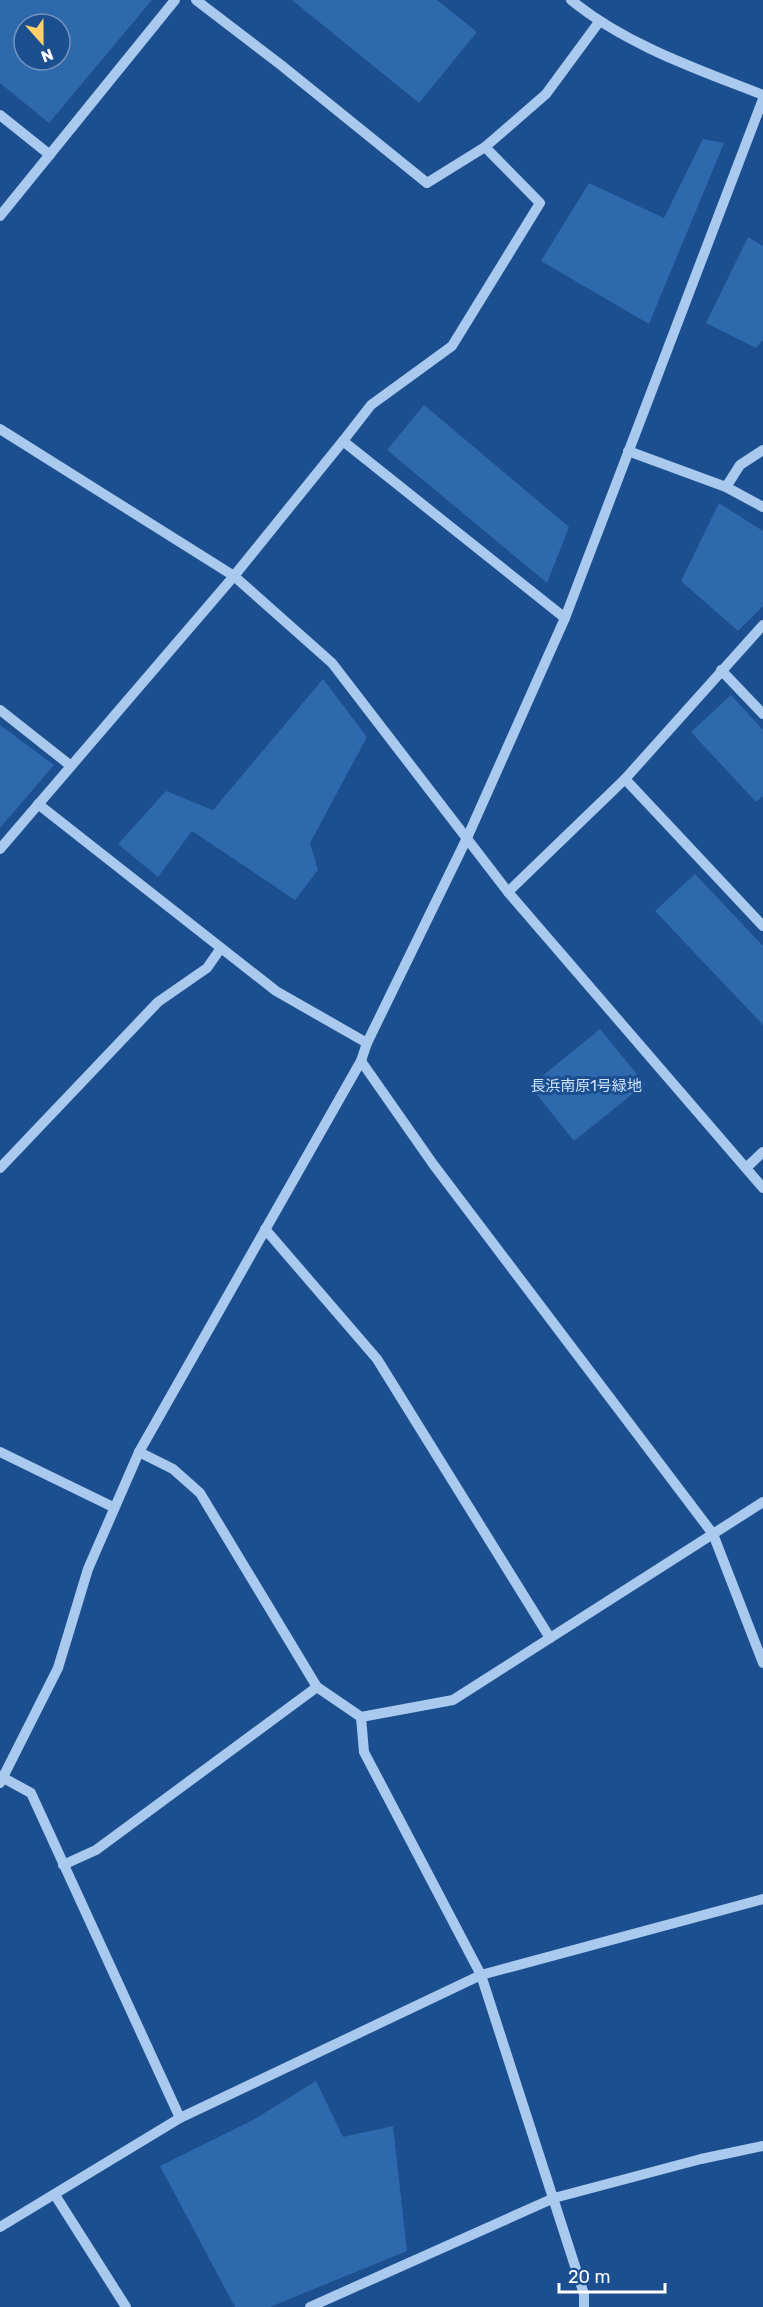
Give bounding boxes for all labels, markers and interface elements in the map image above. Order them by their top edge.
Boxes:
north arrow [12,12,72,72]
text: N [38,45,56,66]
park label: 長浜南原1号緑地 [530,1077,642,1095]
scale bar [559,2256,666,2294]
text: 20 m [568,2266,610,2288]

